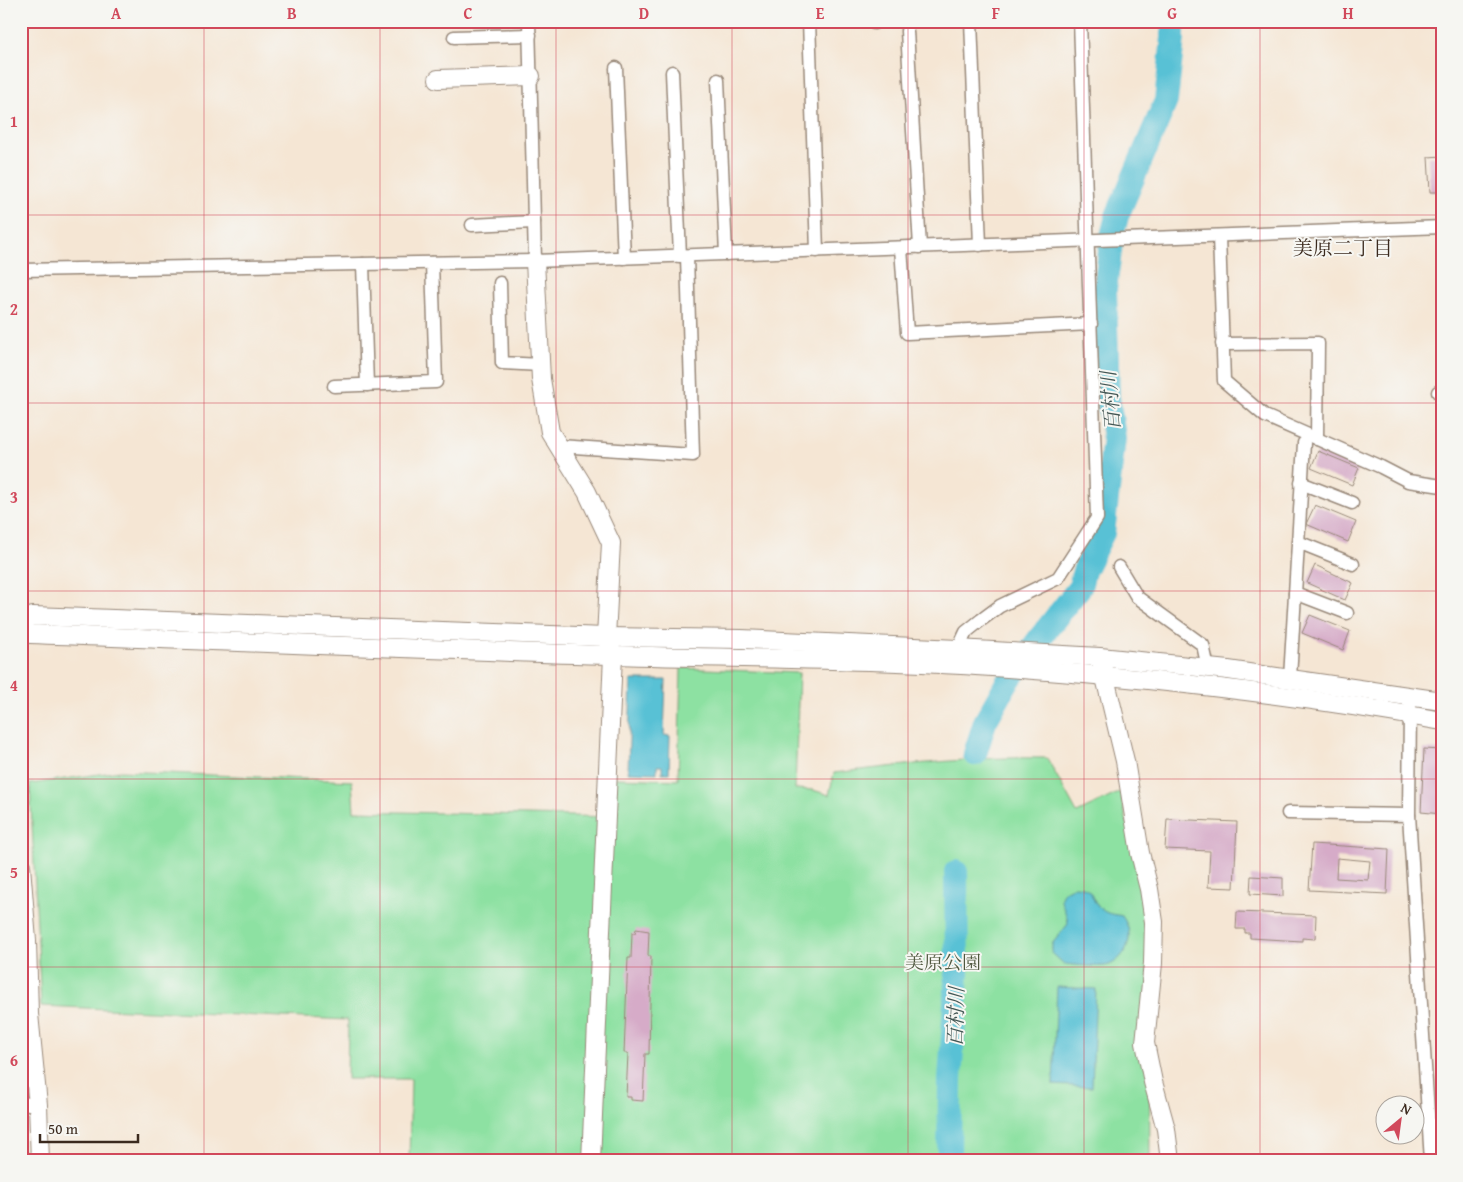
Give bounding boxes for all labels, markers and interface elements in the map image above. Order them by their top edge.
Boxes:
text: A [111,1,122,25]
text: B [287,1,297,25]
text: C [463,1,473,25]
text: D [639,1,649,25]
text: E [816,1,825,25]
text: F [992,1,1000,25]
text: G [1167,1,1177,25]
text: H [1342,1,1354,25]
text: 1 [10,109,18,133]
district label: 美原二丁目 [1293,233,1393,262]
text: 2 [10,297,18,321]
water label: 百村川 [1093,368,1127,432]
text: 3 [10,485,18,509]
text: 4 [10,673,18,697]
text: 5 [10,860,18,884]
park label: 美原公園 [905,948,981,976]
water label: 百村川 [939,985,971,1047]
text: 6 [10,1048,18,1072]
north arrow [1376,1094,1426,1144]
text: N [1397,1098,1416,1120]
scale bar [40,1112,138,1144]
text: 50 m [48,1118,79,1139]

